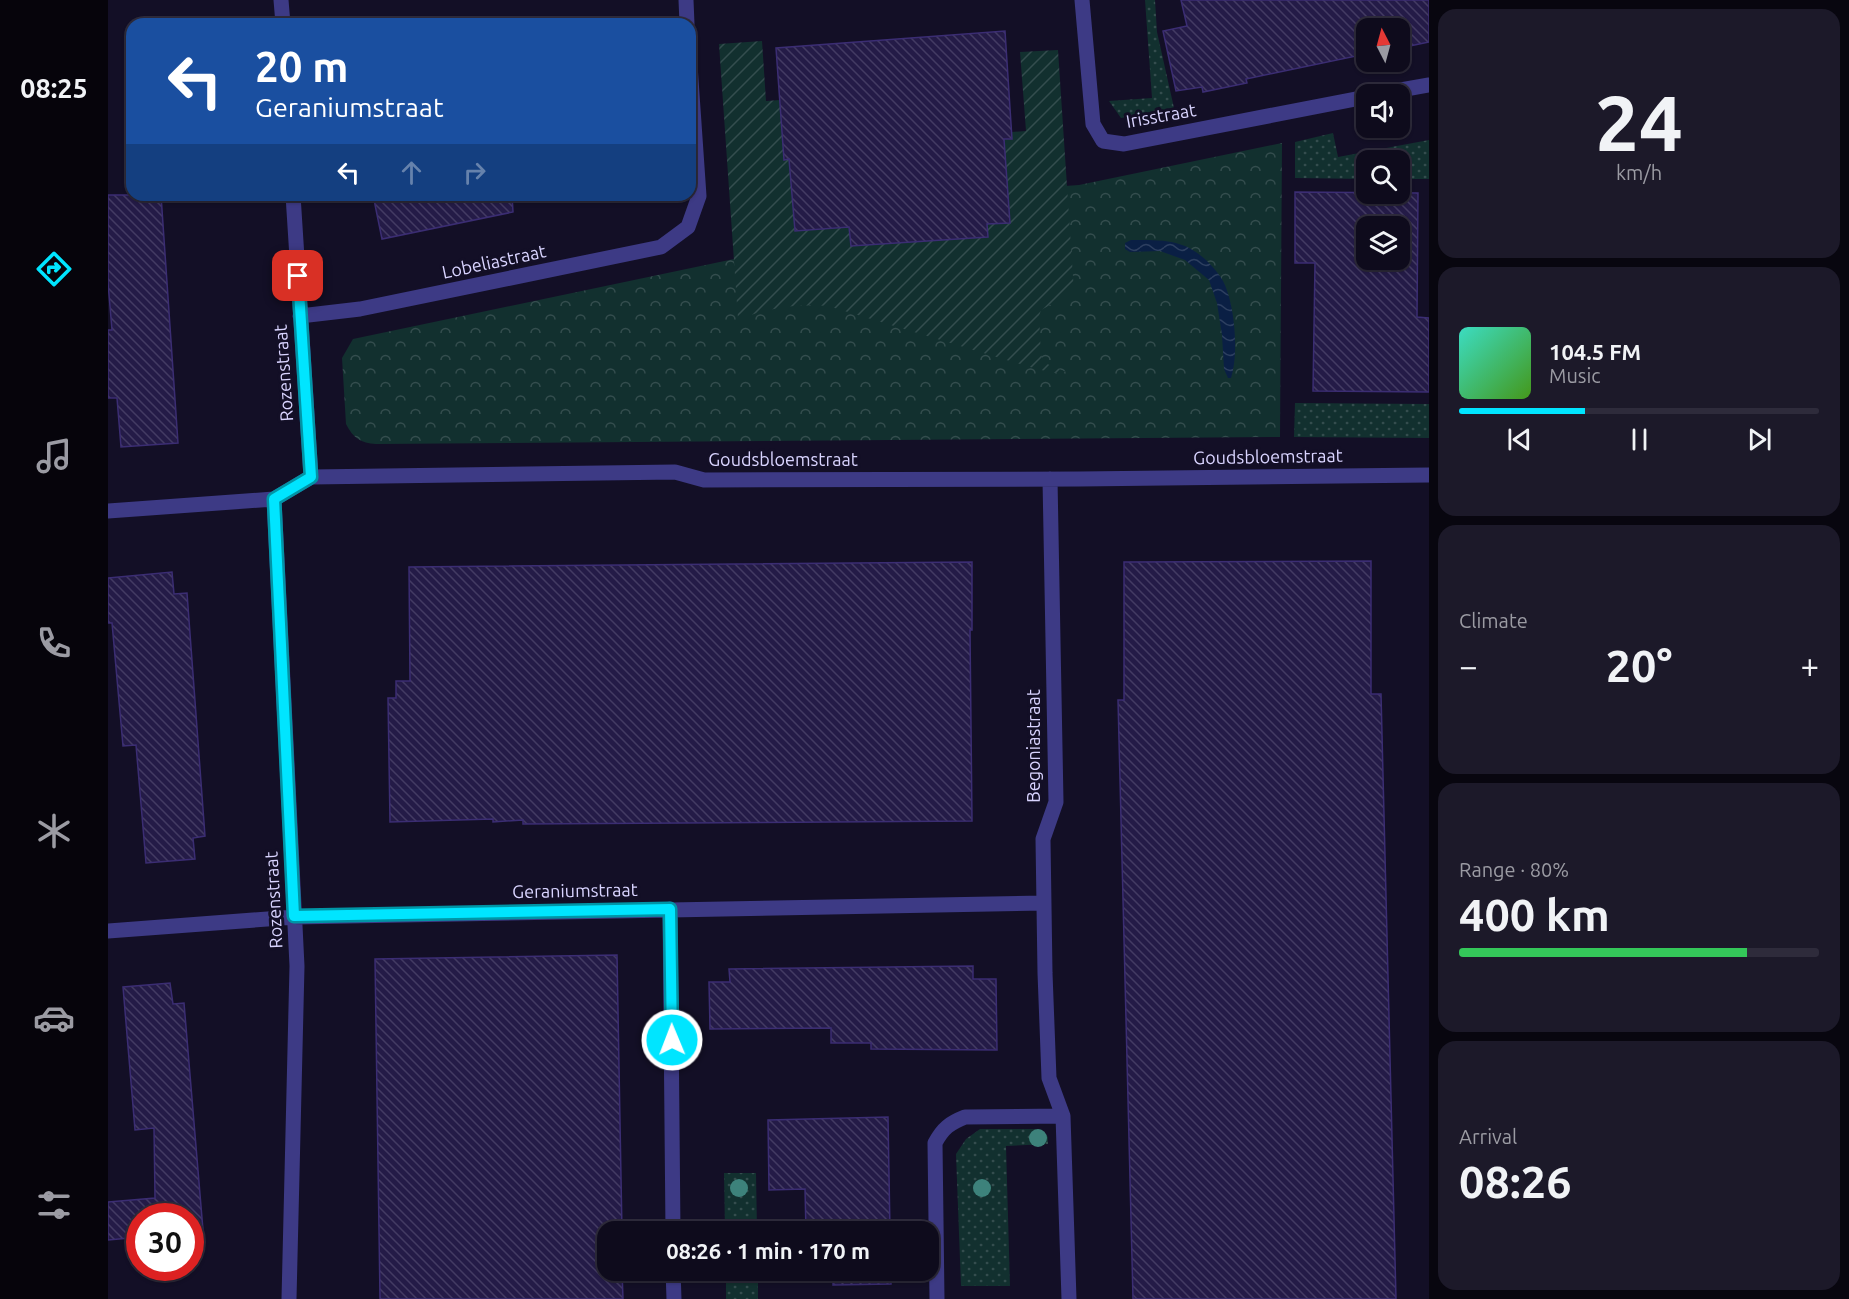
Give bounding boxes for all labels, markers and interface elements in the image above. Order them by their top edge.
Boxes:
north arrow [1356,18,1410,72]
map controls [1356,18,1410,270]
icon: left [156,42,234,120]
text: 20 m [255,43,349,90]
text: 08:25 [20,73,88,103]
text: 24 [1595,78,1683,166]
button: sound [1356,84,1410,138]
text: Geraniumstraat [255,92,444,122]
street label: Irisstraat [1124,99,1197,131]
button: search [1356,150,1410,204]
icon: left [332,156,365,189]
icon: ahead [395,156,428,189]
icon: right [458,156,491,189]
text: km/h [1616,161,1662,184]
button: layers [1356,216,1410,270]
street label: Lobeliastraat [440,240,548,282]
icon: directions [33,248,75,290]
pin [272,250,323,301]
icon: arrive [281,259,314,292]
street label: Rozenstraat [270,324,296,422]
text: 104.5 FM [1549,339,1641,364]
text: Music [1549,364,1601,387]
icon: previous [1503,423,1536,456]
icon: pause [1623,423,1656,456]
icon: next [1743,423,1776,456]
icon: music [33,435,75,477]
street label: Goudsbloemstraat [1193,445,1343,467]
street label: Goudsbloemstraat [708,449,858,469]
text: Climate [1459,609,1528,632]
icon: phone [33,622,75,664]
text: 20° [1606,640,1672,691]
text: − [1459,647,1478,684]
text: + [1800,647,1819,684]
street label: Begoniastraat [1023,689,1043,803]
icon: climate [33,810,75,852]
street label: Rozenstraat [260,851,286,949]
text: Range · 80% [1459,858,1569,881]
street label: Geraniumstraat [512,879,638,901]
text: 400 km [1459,889,1610,940]
icon: car [33,997,75,1039]
position arrow [640,1008,704,1072]
text: Arrival [1459,1125,1517,1148]
text: 08:26 [1459,1156,1572,1207]
icon: filters [33,1184,75,1226]
speed limit sign: 30 [126,1203,204,1281]
text: 08:26 · 1 min · 170 m [666,1238,870,1263]

